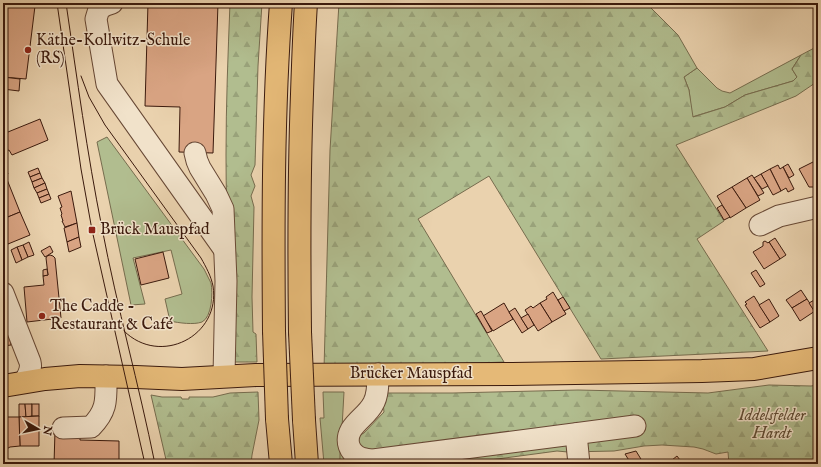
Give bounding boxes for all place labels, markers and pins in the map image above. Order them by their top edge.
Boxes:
place label: Käthe-Kollwitz-Schule (RS) [36,31,190,69]
marker: Käthe-Kollwitz-Schule (RS) [23,45,33,55]
place label: Brück Mauspfad [100,220,210,240]
marker: Brück Mauspfad [87,225,97,235]
place label: The Cadde - Restaurant & Café [50,297,173,335]
marker: The Cadde - Restaurant & Café [37,311,47,321]

